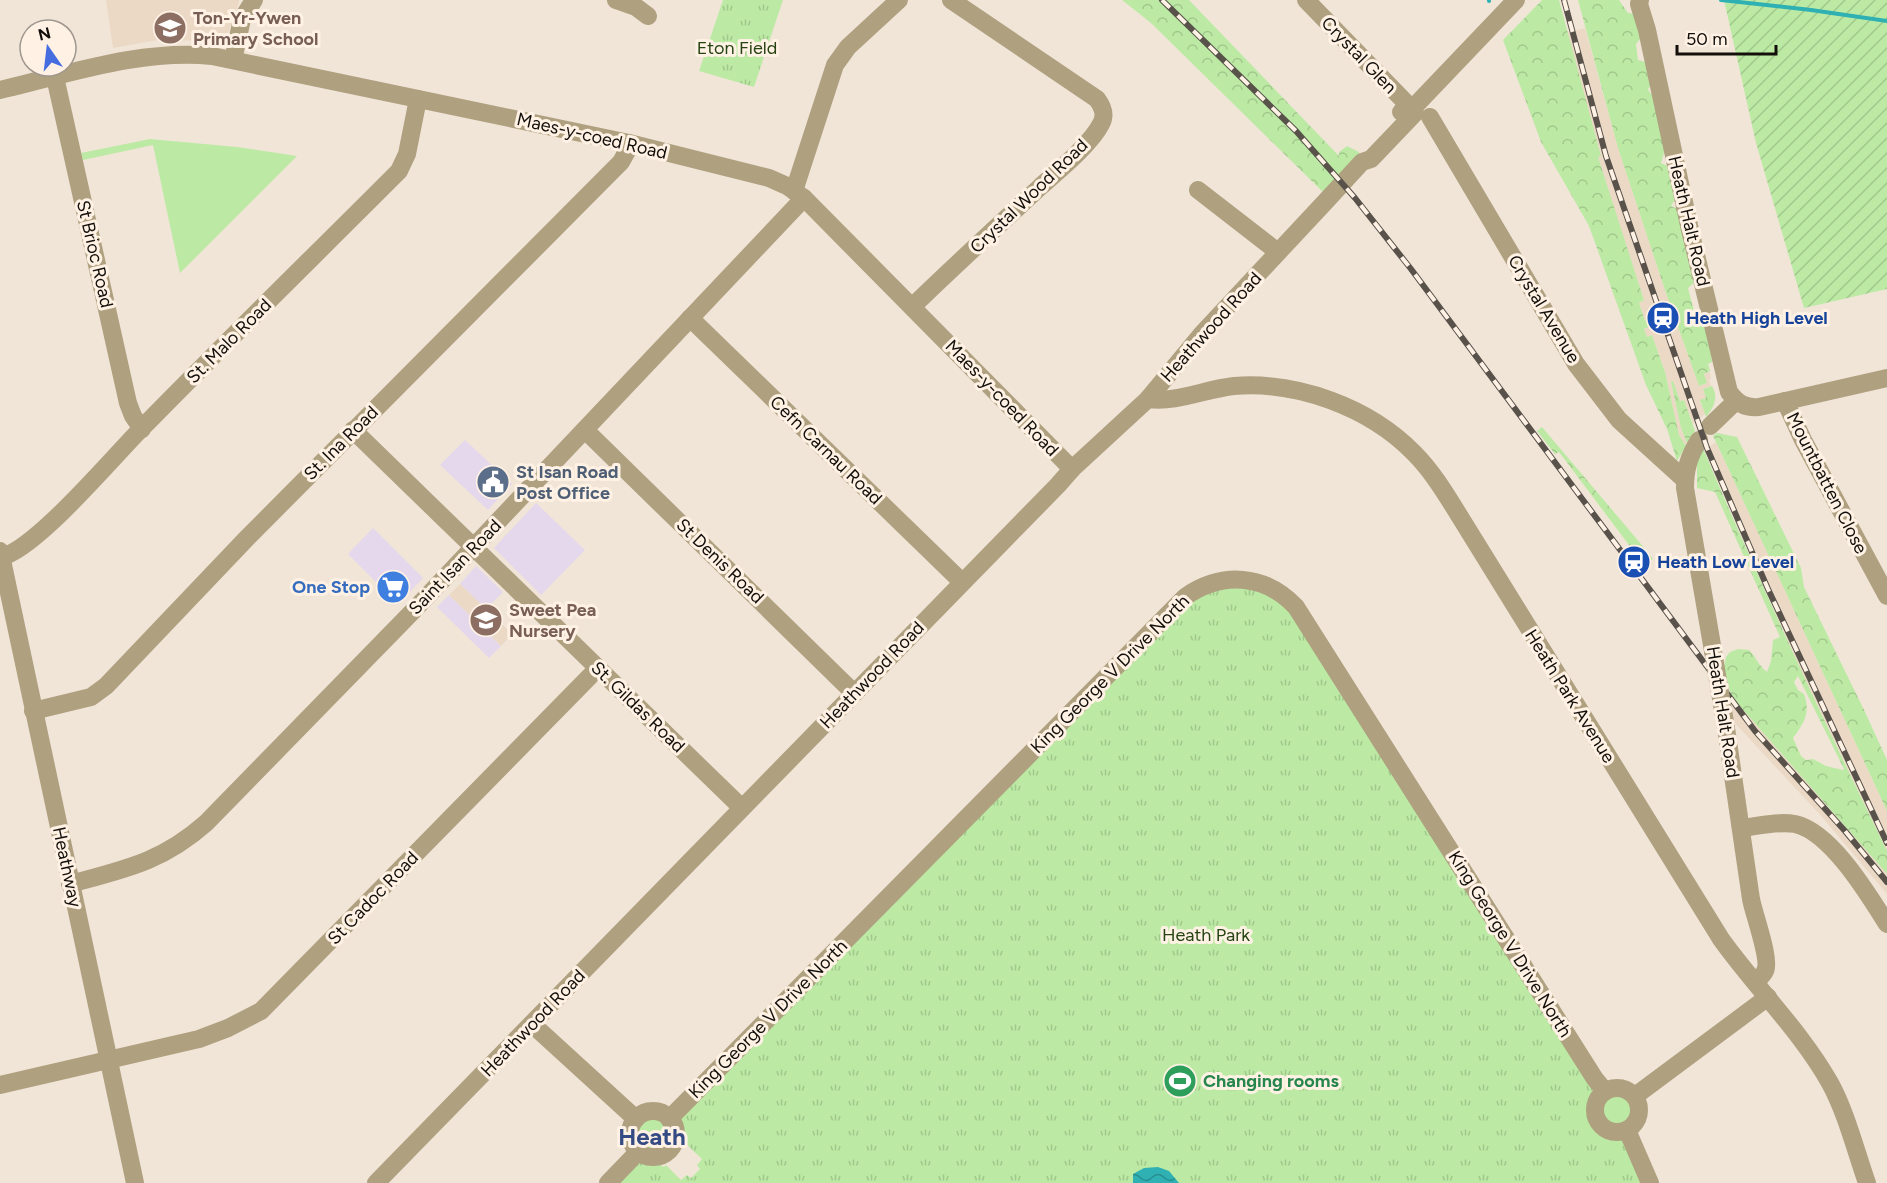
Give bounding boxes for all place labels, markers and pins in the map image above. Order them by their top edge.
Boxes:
place label: Ton-Yr-Ywen Primary School [193,7,318,50]
school or university icon: Ton-Yr-Ywen Primary School [152,10,188,46]
station icon: Heath High Level [1645,300,1681,336]
place label: Heath High Level [1686,307,1828,329]
place label: St Isan Road Post Office [516,461,619,504]
public building icon: St Isan Road Post Office [475,464,511,500]
station icon: Heath Low Level [1616,544,1652,580]
place label: Heath Low Level [1657,551,1794,573]
supermarket icon: One Stop [375,569,411,605]
place label: One Stop [292,576,370,598]
place label: Sweet Pea Nursery [509,599,596,642]
school or university icon: Sweet Pea Nursery [468,602,504,638]
sports icon: Changing rooms [1162,1063,1198,1099]
place label: Changing rooms [1203,1070,1339,1092]

